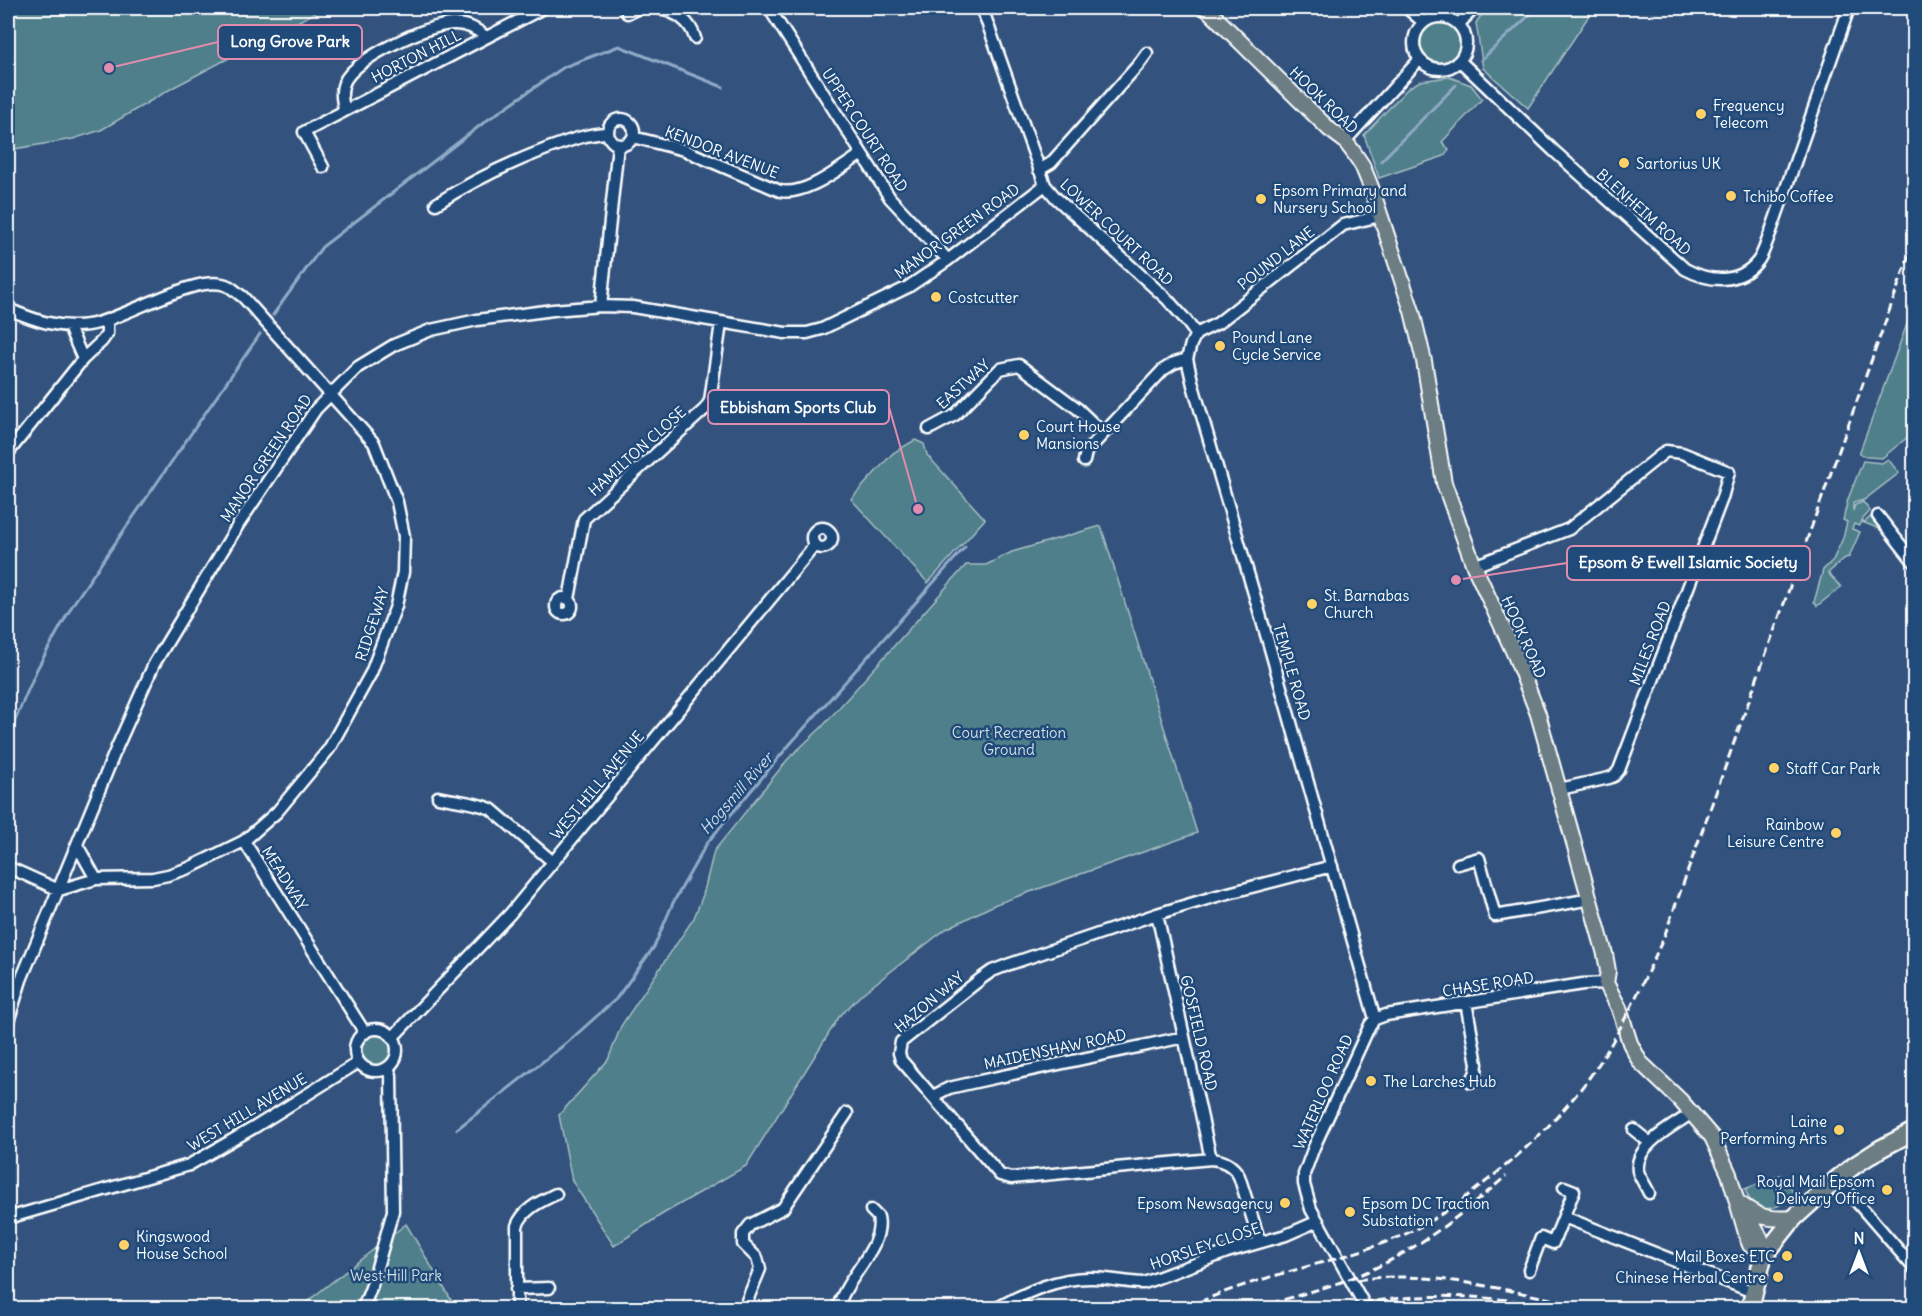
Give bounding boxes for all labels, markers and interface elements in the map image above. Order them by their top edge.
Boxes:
callout: Long Grove Park [218,25,362,59]
street label: HORTON HILL [368,25,464,87]
text: Long Grove Park [230,31,350,52]
street label: HOOK ROAD [1286,63,1362,137]
street label: UPPER COURT ROAD [818,65,912,195]
place label: Frequency Telecom [1713,96,1785,132]
marker: Frequency Telecom [1694,107,1708,121]
street label: KENDOR AVENUE [662,122,782,183]
place label: Sartorius UK [1636,154,1721,173]
marker: Sartorius UK [1617,156,1631,170]
street label: BLENHEIM ROAD [1593,165,1695,259]
street label: LOWER COURT ROAD [1056,175,1178,289]
street label: MANOR GREEN ROAD [891,179,1023,283]
place label: Epsom Primary and Nursery School [1273,181,1407,217]
place label: Tchibo Coffee [1743,187,1833,206]
marker: Tchibo Coffee [1724,189,1738,203]
marker: Epsom Primary and Nursery School [1254,192,1268,206]
street label: POUND LANE [1234,222,1318,294]
place label: Costcutter [948,288,1019,307]
marker: Costcutter [929,290,943,304]
place label: Pound Lane Cycle Service [1232,328,1321,364]
marker: Pound Lane Cycle Service [1213,339,1227,353]
street label: EASTWAY [932,355,994,413]
street label: MANOR GREEN ROAD [216,390,316,526]
callout: Ebbisham Sports Club [708,390,889,424]
text: Ebbisham Sports Club [720,397,876,418]
street label: HAMILTON CLOSE [584,402,690,500]
place label: Court House Mansions [1036,417,1121,453]
marker: Court House Mansions [1017,428,1031,442]
callout: Epsom & Ewell Islamic Society [1567,546,1810,580]
text: Epsom & Ewell Islamic Society [1578,552,1798,573]
street label: RIDGEWAY [351,584,393,664]
place label: St. Barnabas Church [1324,586,1409,622]
street label: HOOK ROAD [1497,593,1551,681]
marker: St. Barnabas Church [1305,597,1319,611]
street label: MILES ROAD [1625,598,1675,688]
street label: TEMPLE ROAD [1269,621,1315,723]
park label: Court Recreation Ground [952,723,1067,759]
street label: WEST HILL AVENUE [546,727,648,843]
water label: Hogsmill River [695,746,779,838]
place label: Staff Car Park [1786,759,1880,778]
marker: Staff Car Park [1767,761,1781,775]
place label: Rainbow Leisure Centre [1727,815,1824,851]
marker: Rainbow Leisure Centre [1829,826,1843,840]
street label: MEADWAY [258,843,312,914]
street label: HAZON WAY [890,967,968,1037]
street label: CHASE ROAD [1441,967,1535,1001]
street label: GOSFIELD ROAD [1176,973,1222,1093]
street label: MAIDENSHAW ROAD [982,1025,1128,1073]
street label: WATERLOO ROAD [1289,1031,1357,1153]
street label: WEST HILL AVENUE [184,1069,310,1155]
place label: The Larches Hub [1383,1072,1496,1091]
marker: The Larches Hub [1364,1074,1378,1088]
place label: Laine Performing Arts [1720,1112,1827,1148]
marker: Laine Performing Arts [1832,1123,1846,1137]
place label: Royal Mail Epsom Delivery Office [1757,1172,1875,1208]
marker: Royal Mail Epsom Delivery Office [1880,1183,1894,1197]
place label: Epsom Newsagency [1137,1194,1273,1213]
place label: Epsom DC Traction Substation [1362,1194,1490,1230]
marker: Epsom Newsagency [1278,1196,1292,1210]
marker: Epsom DC Traction Substation [1343,1205,1357,1219]
street label: HORSLEY CLOSE [1147,1218,1263,1274]
north arrow [1829,1223,1889,1283]
place label: Kingswood House School [136,1227,227,1263]
text: N [1853,1228,1865,1248]
marker: Kingswood House School [117,1238,131,1252]
place label: Mail Boxes ETC [1675,1247,1775,1266]
marker: Mail Boxes ETC [1780,1249,1794,1263]
park label: West Hill Park [350,1266,442,1285]
place label: Chinese Herbal Centre [1615,1268,1766,1287]
marker: Chinese Herbal Centre [1771,1270,1785,1284]

